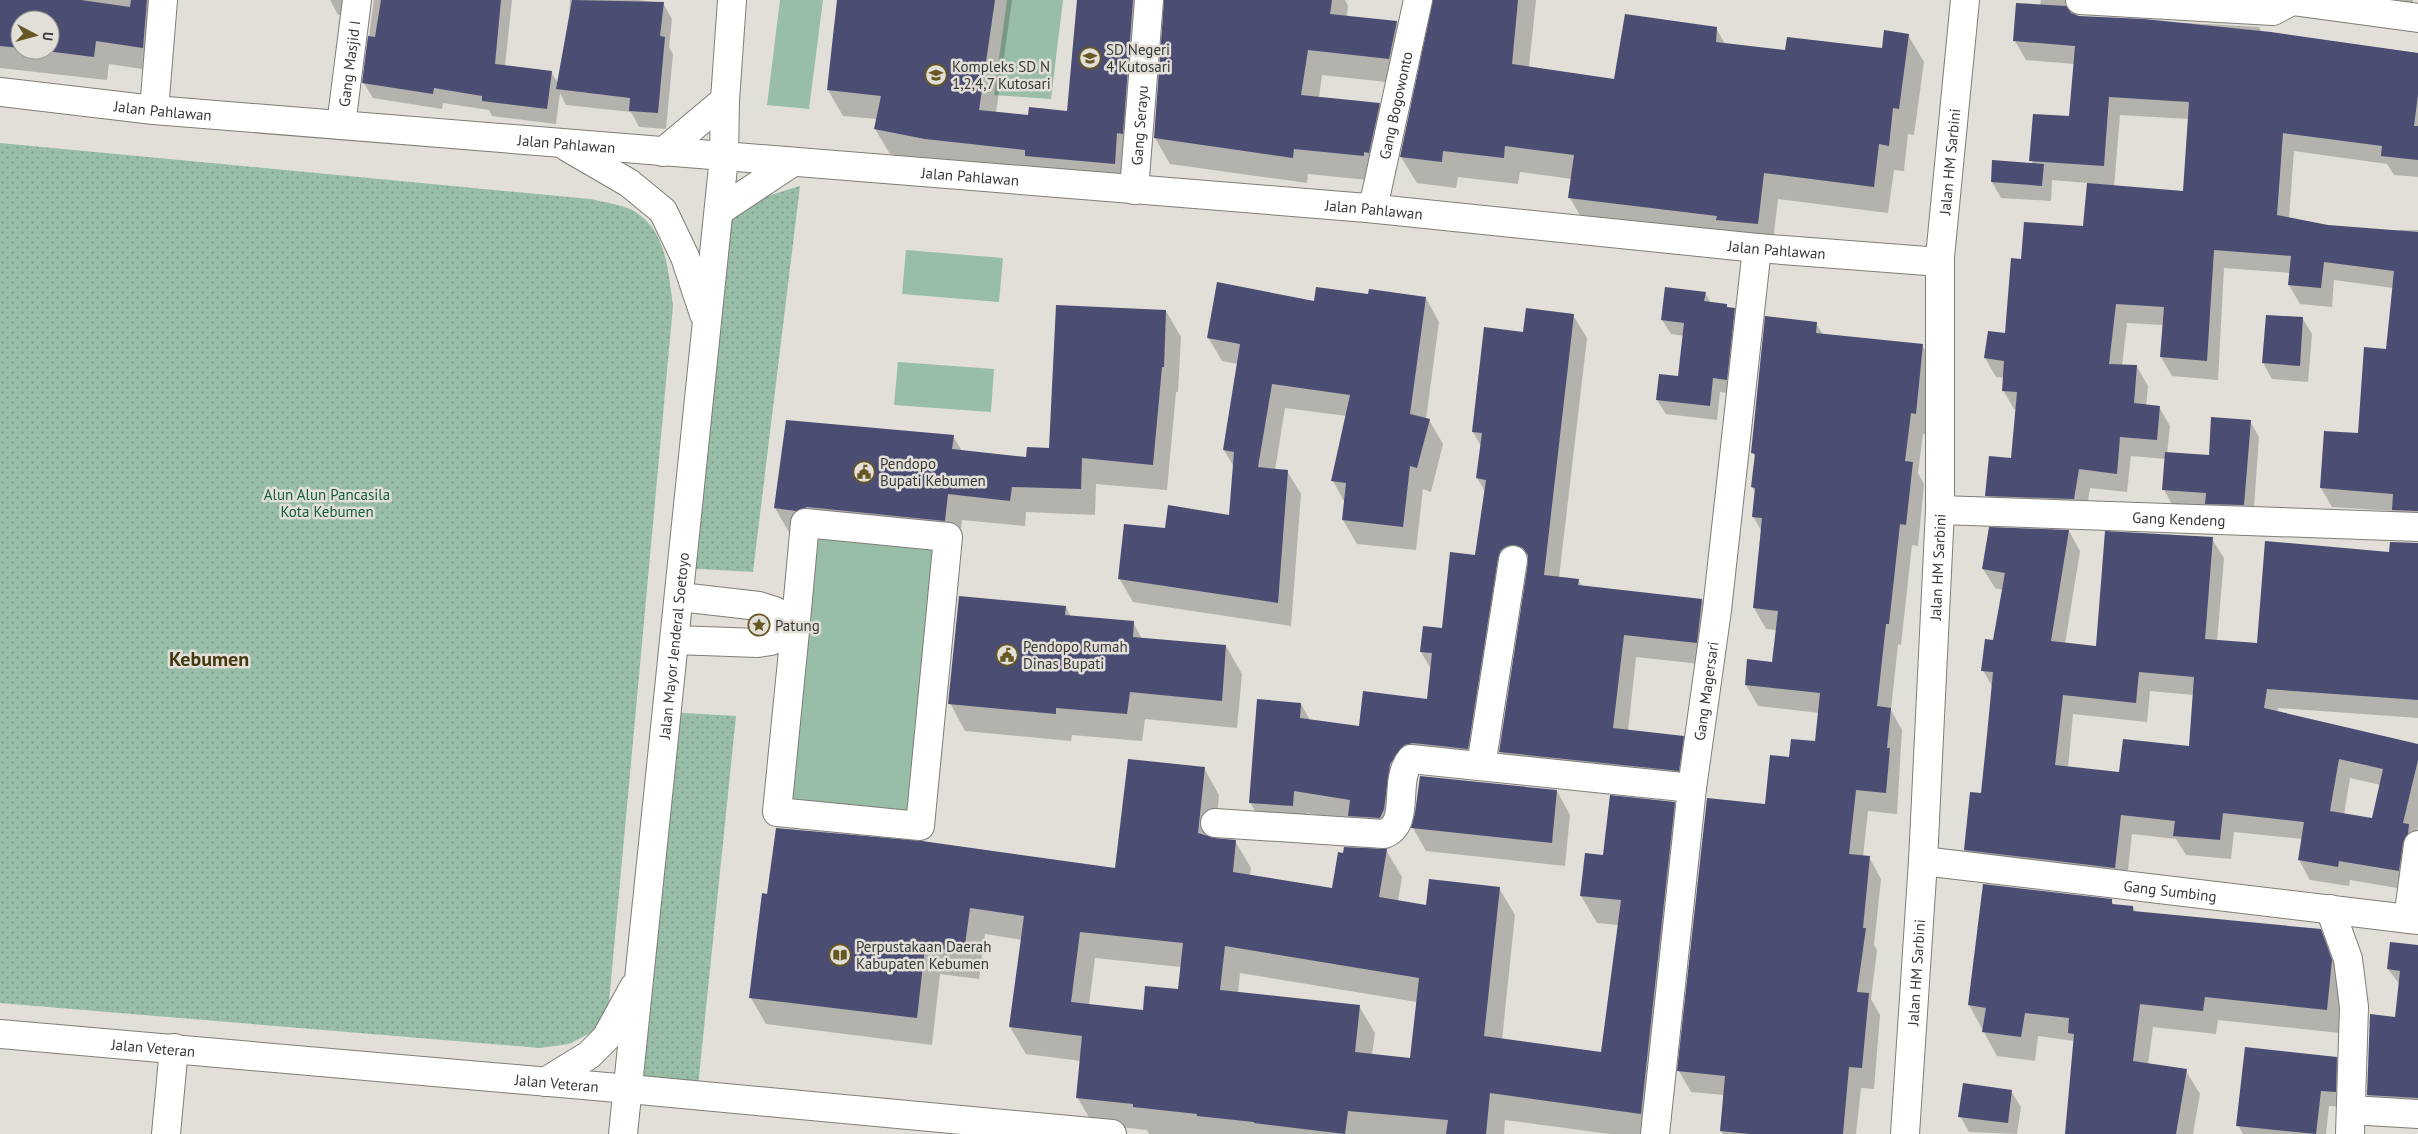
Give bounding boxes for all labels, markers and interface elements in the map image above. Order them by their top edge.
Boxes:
north arrow [10,10,60,60]
street label: Gang Masjid I [334,19,364,108]
text: U [39,31,57,42]
place label: SD Negeri 4 Kutosari [1106,40,1171,76]
school or university icon: SD Negeri 4 Kutosari [1078,46,1102,70]
street label: Gang Bogowonto [1374,50,1416,161]
place label: Kompleks SD N 1,2,4,7 Kutosari [952,57,1051,93]
school or university icon: Kompleks SD N 1,2,4,7 Kutosari [924,63,948,87]
street label: Gang Serayu [1126,84,1152,166]
street label: Jalan Pahlawan [112,96,213,124]
street label: Jalan HM Sarbini [1935,107,1964,217]
street label: Jalan Pahlawan [516,130,616,157]
street label: Jalan Pahlawan [920,162,1020,189]
street label: Jalan Pahlawan [1323,195,1424,223]
street label: Jalan Pahlawan [1726,235,1826,263]
place label: Pendopo Bupati Kebumen [880,454,986,490]
public building icon: Pendopo Bupati Kebumen [852,460,876,484]
park label: Alun Alun Pancasila Kota Kebumen [264,485,390,521]
street label: Gang Kendeng [2132,507,2226,530]
street label: Jalan HM Sarbini [1925,513,1949,622]
street label: Jalan Mayor Jenderal Soetoyo [654,551,693,741]
place icon: Patung [747,613,771,637]
place label: Patung [775,616,820,635]
place label: Pendopo Rumah Dinas Bupati [1023,637,1128,673]
street label: Gang Magersari [1689,640,1722,742]
public building icon: Pendopo Rumah Dinas Bupati [995,643,1019,667]
district label: Kebumen [169,646,249,672]
street label: Gang Sumbing [2123,875,2218,905]
street label: Jalan HM Sarbini [1903,918,1929,1027]
place label: Perpustakaan Daerah Kabupaten Kebumen [856,937,992,973]
library icon: Perpustakaan Daerah Kabupaten Kebumen [828,943,852,967]
street label: Jalan Veteran [110,1034,196,1061]
street label: Jalan Veteran [513,1069,600,1096]

